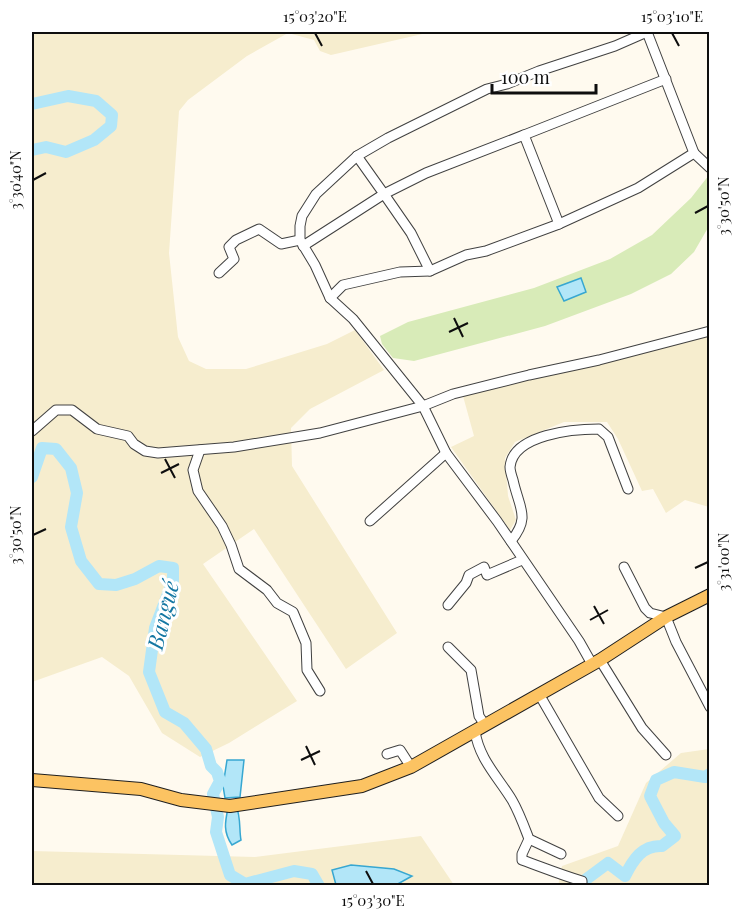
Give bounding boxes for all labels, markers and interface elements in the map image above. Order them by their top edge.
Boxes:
text: 15°03'20"E [283,6,347,26]
text: 15°03'10"E [641,6,703,26]
scale bar [492,57,596,95]
text: 100 m [501,65,550,89]
text: 3°30'40"N [5,150,25,210]
text: 3°30'50"N [713,176,733,236]
text: 3°30'50"N [5,505,25,565]
text: 3°31'00"N [713,532,733,591]
water label: Bangué [139,576,185,654]
text: 15°03'30"E [341,890,405,910]

